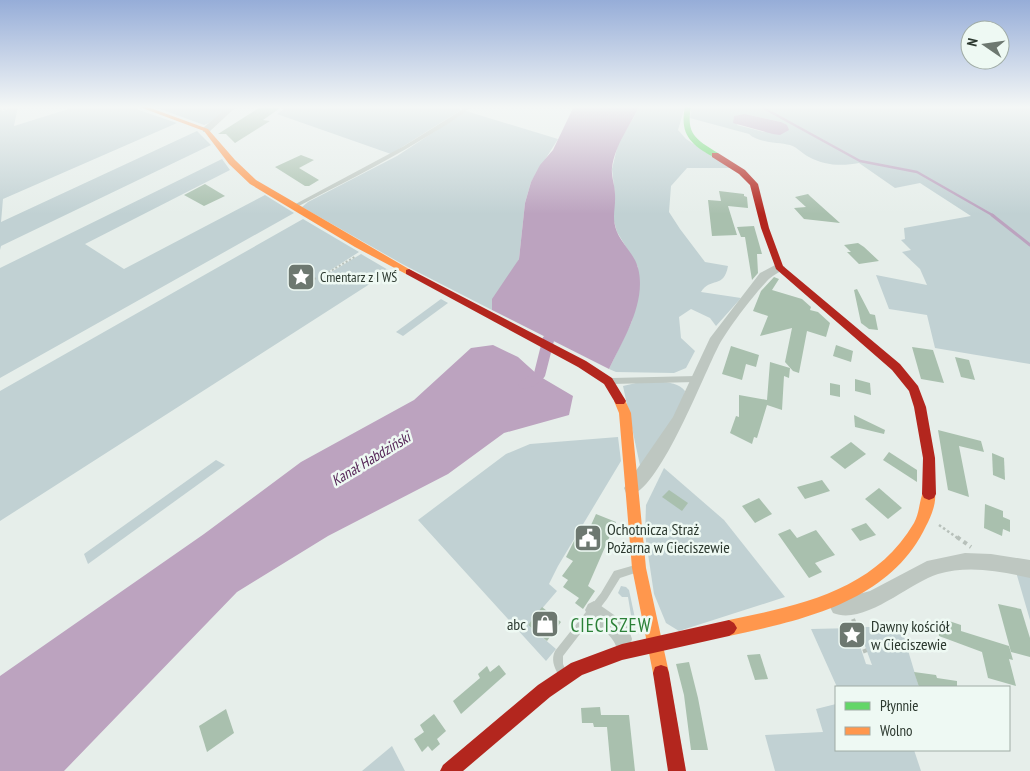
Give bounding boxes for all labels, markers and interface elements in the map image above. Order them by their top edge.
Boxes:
north arrow [960,20,1010,70]
text: N [963,36,982,48]
place icon: Cmentarz z I WŚ [286,262,316,292]
place label: Cmentarz z I WŚ [320,268,397,286]
water label: Kanał Habdziński [328,427,415,490]
place label: Ochotnicza Straż Pożarna w Cieciszewie [607,519,730,557]
public building icon: Ochotnicza Straż Pożarna w Cieciszewie [573,523,603,553]
shop icon: abc [530,609,560,639]
district label: CIECISZEW [571,613,651,637]
place label: abc [507,614,526,634]
place label: Dawny kościół w Cieciszewie [871,616,950,654]
place icon: Dawny kościół w Cieciszewie [837,620,867,650]
legend [835,686,1010,751]
text: Płynnie [880,696,919,715]
text: Wolno [880,721,913,740]

